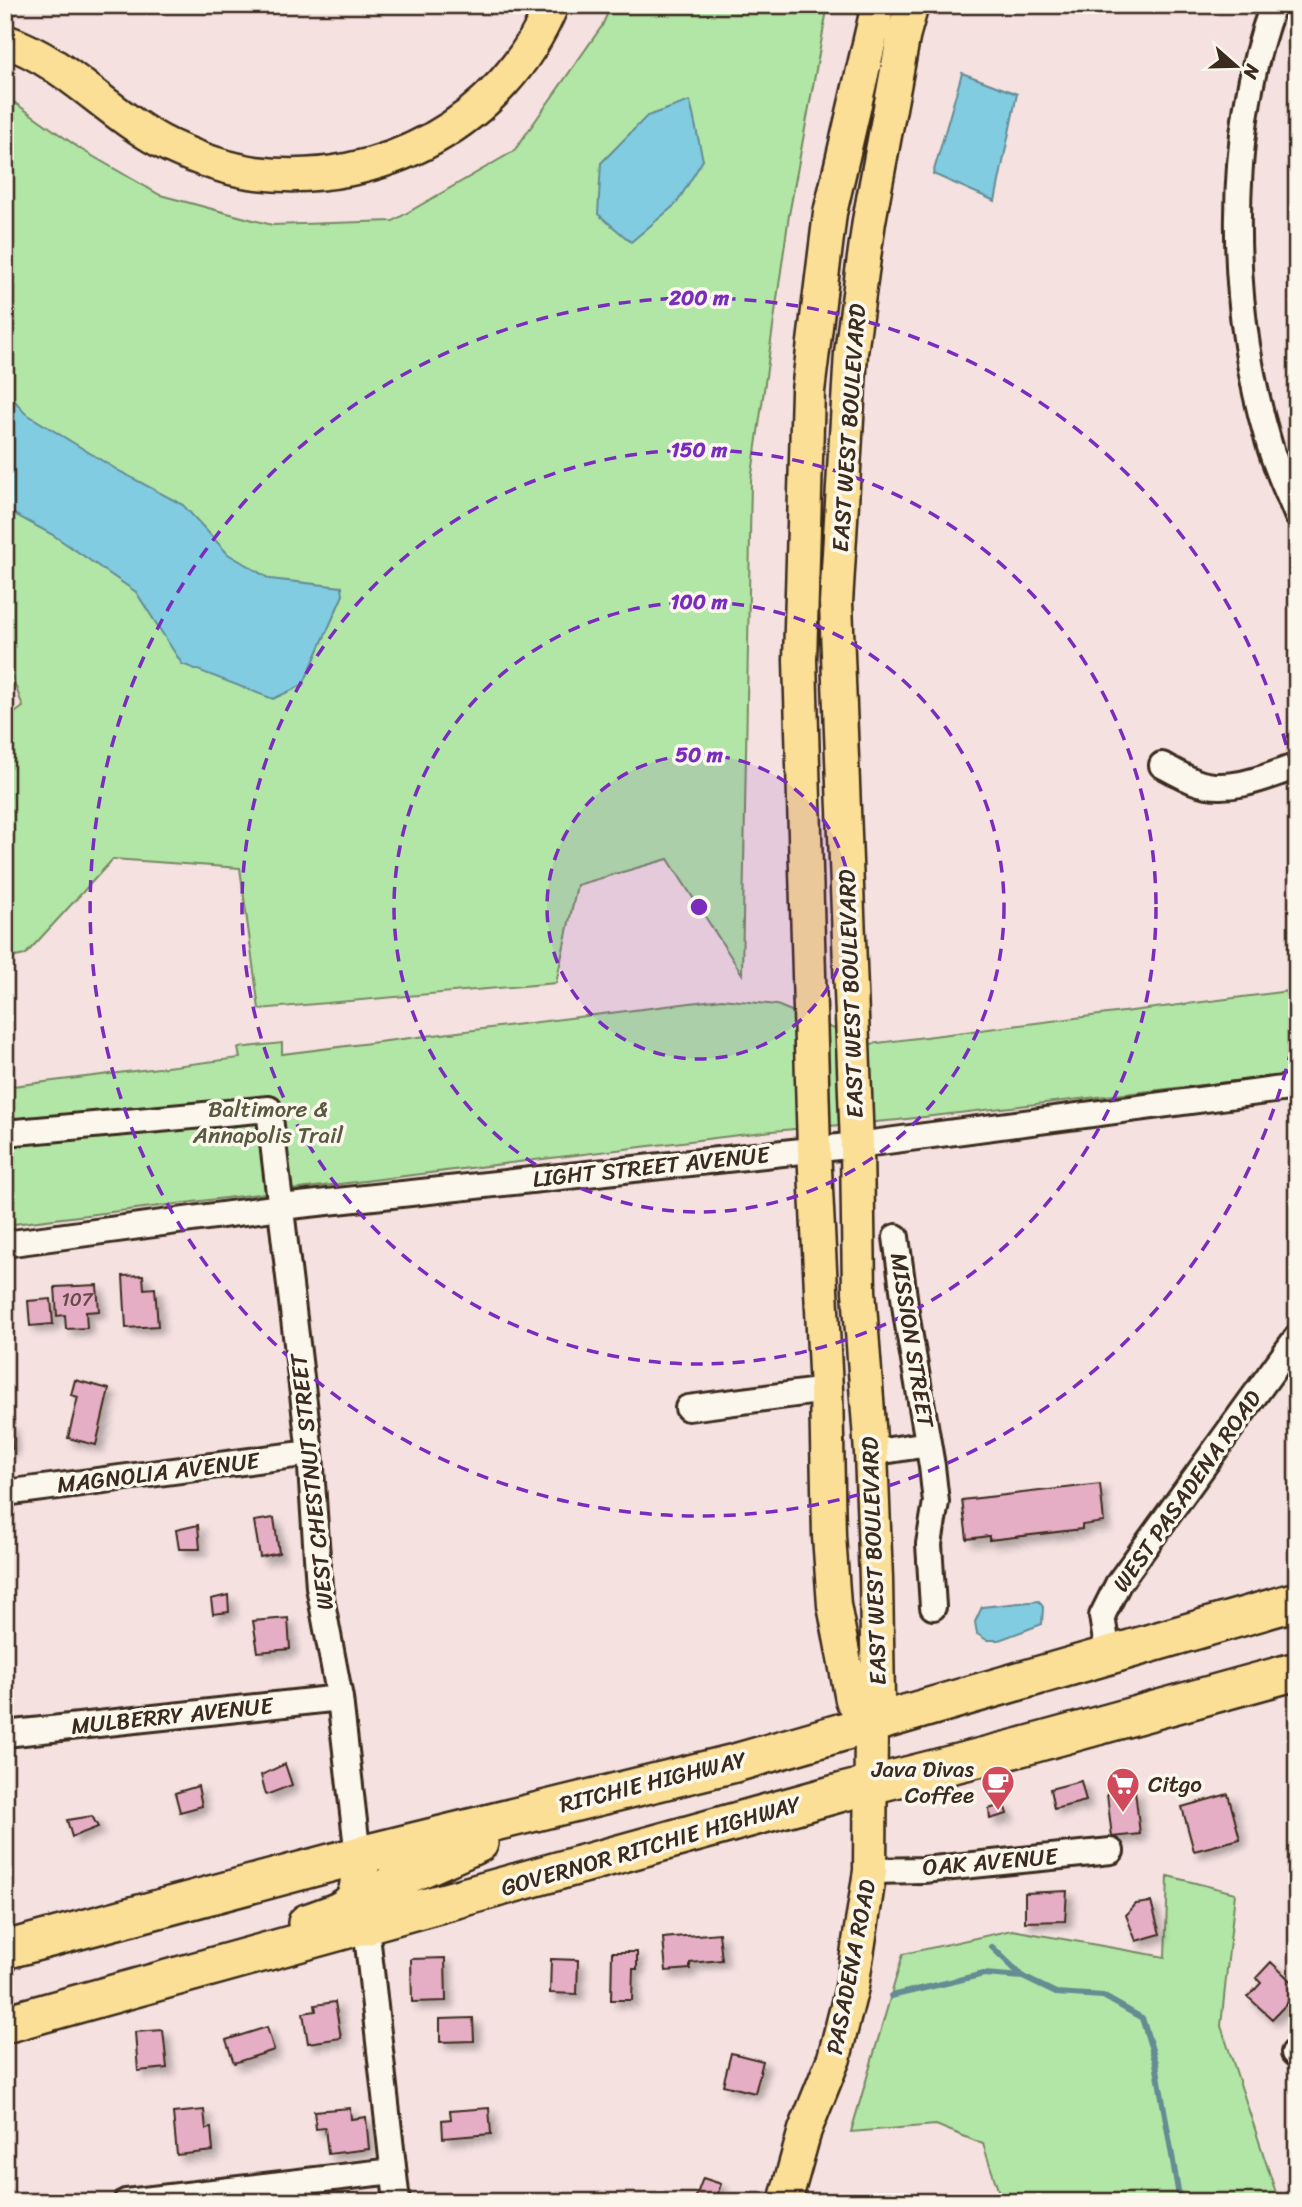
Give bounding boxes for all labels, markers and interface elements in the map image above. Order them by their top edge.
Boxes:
north arrow [1200,32,1270,102]
text: N [1233,59,1270,84]
text: 200 m [668,279,730,317]
street label: EAST WEST BOULEVARD [820,302,878,553]
text: 150 m [671,431,728,469]
text: 100 m [670,583,728,621]
text: 50 m [675,736,724,774]
street label: EAST WEST BOULEVARD [826,869,876,1119]
centre of rings [687,895,711,919]
park label: Baltimore & Annapolis Trail [192,1089,343,1156]
street label: LIGHT STREET AVENUE [531,1134,773,1200]
street label: MISSION STREET [878,1250,946,1432]
house number: 107 [61,1283,94,1316]
street label: WEST CHESTNUT STREET [278,1351,346,1612]
street label: WEST PASADENA ROAD [1101,1381,1273,1601]
street label: EAST WEST BOULEVARD [849,1436,899,1686]
street label: MAGNOLIA AVENUE [54,1440,263,1506]
street label: MULBERRY AVENUE [69,1685,276,1747]
street label: RITCHIE HIGHWAY [555,1739,751,1825]
place label: Java Divas Coffee [871,1749,975,1816]
cafe icon: Java Divas Coffee [979,1763,1017,1812]
place label: Citgo [1148,1764,1202,1805]
supermarket icon: Citgo [1104,1765,1142,1814]
street label: GOVERNOR RITCHIE HIGHWAY [496,1783,807,1909]
street label: OAK AVENUE [921,1836,1060,1888]
street label: PASADENA ROAD [814,1876,888,2058]

